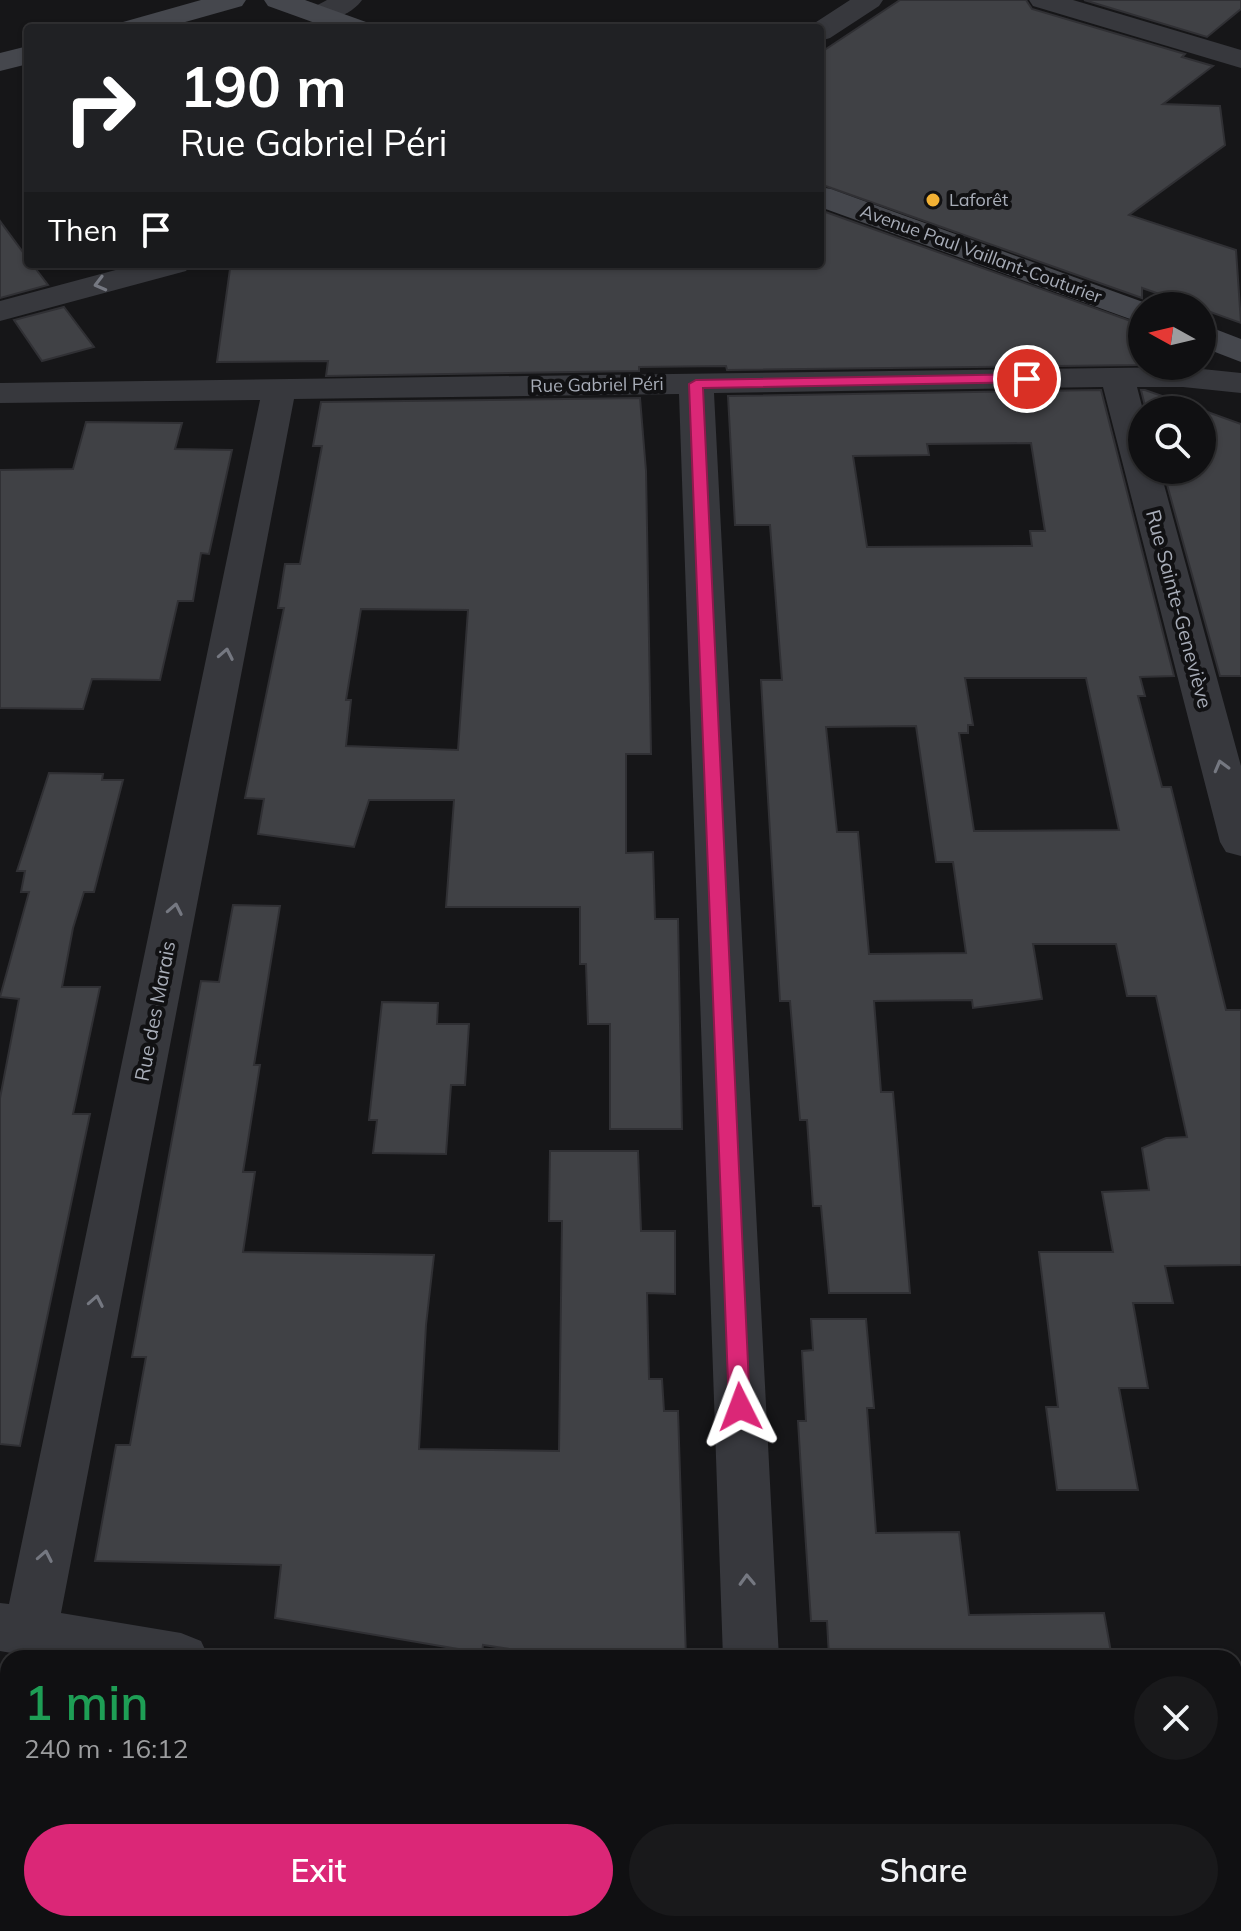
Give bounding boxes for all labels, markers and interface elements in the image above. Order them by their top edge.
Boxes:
text: 190 m [180,51,347,121]
icon: right [48,56,152,160]
text: Rue Gabriel Péri [180,120,447,165]
place label: Laforêt [949,188,1008,211]
marker: Laforêt [924,191,942,209]
street label: Avenue Paul Vaillant-Couturier [857,199,1106,308]
icon: arrive [134,208,178,252]
text: Then [48,211,118,249]
one-way arrow [93,275,107,292]
north arrow [1128,292,1216,380]
map controls [1128,292,1216,484]
pin [993,345,1061,413]
icon: arrive [1005,357,1049,401]
street label: Rue Gabriel Péri [530,372,664,397]
button: search [1128,396,1216,484]
street label: Rue Sainte-Geneviève [1141,507,1218,711]
one-way arrow [217,647,234,661]
one-way arrow [1213,760,1230,774]
one-way arrow [166,903,183,916]
street label: Rue des Marais [129,939,180,1083]
one-way arrow [87,1294,104,1308]
position arrow [698,1365,782,1449]
one-way arrow [36,1550,53,1563]
one-way arrow [739,1573,756,1586]
text: 1 min [24,1672,149,1732]
button: close [1134,1676,1218,1760]
text: 240 m · 16:12 [24,1732,188,1765]
button: Exit [24,1824,613,1916]
button: Share [629,1824,1218,1916]

